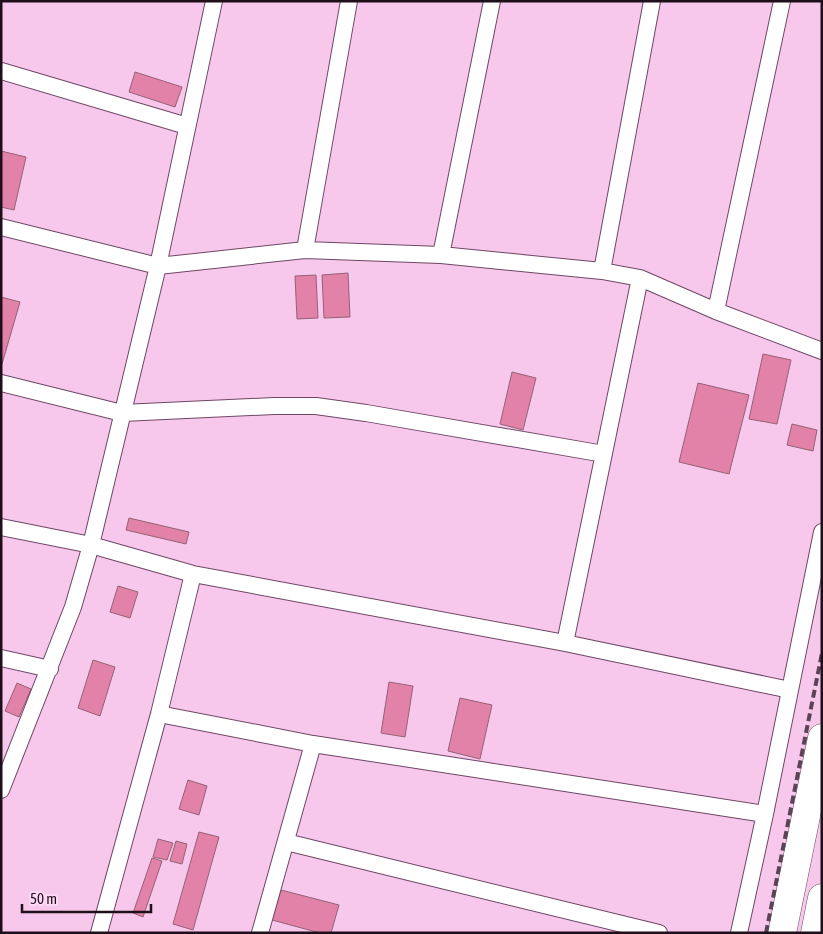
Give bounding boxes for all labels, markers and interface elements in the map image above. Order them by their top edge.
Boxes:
scale bar [22,882,151,914]
text: 50 m [30,890,57,907]

